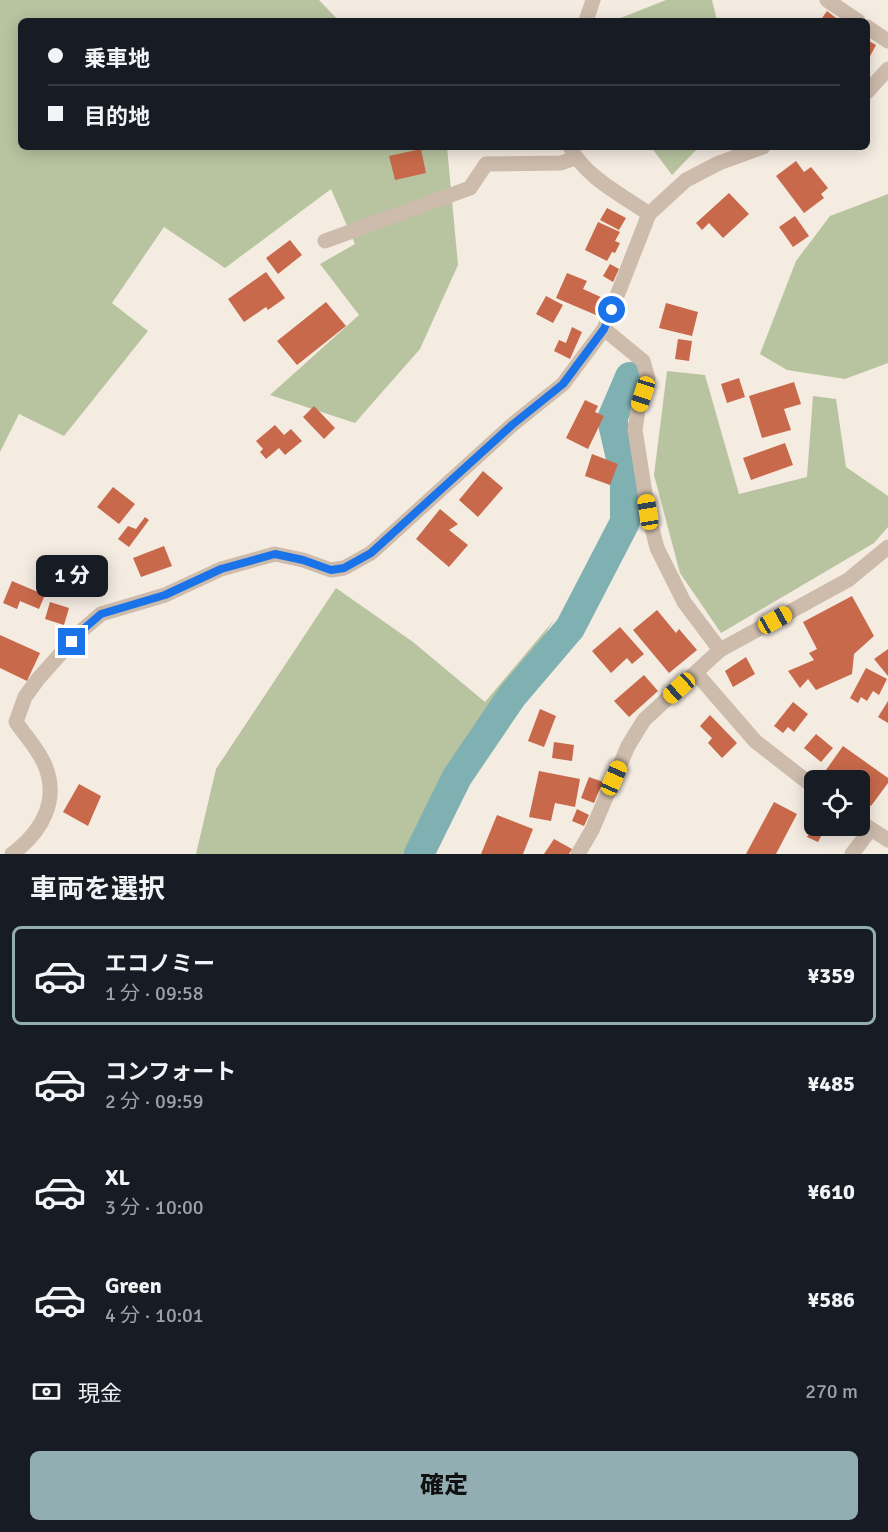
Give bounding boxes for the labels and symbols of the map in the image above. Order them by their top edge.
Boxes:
route start [598,296,625,323]
car [629,374,657,414]
car [636,493,660,531]
callout: 1 分 [36,555,108,597]
car [755,603,795,637]
route end [58,628,85,655]
car [660,669,698,707]
car [598,758,630,798]

